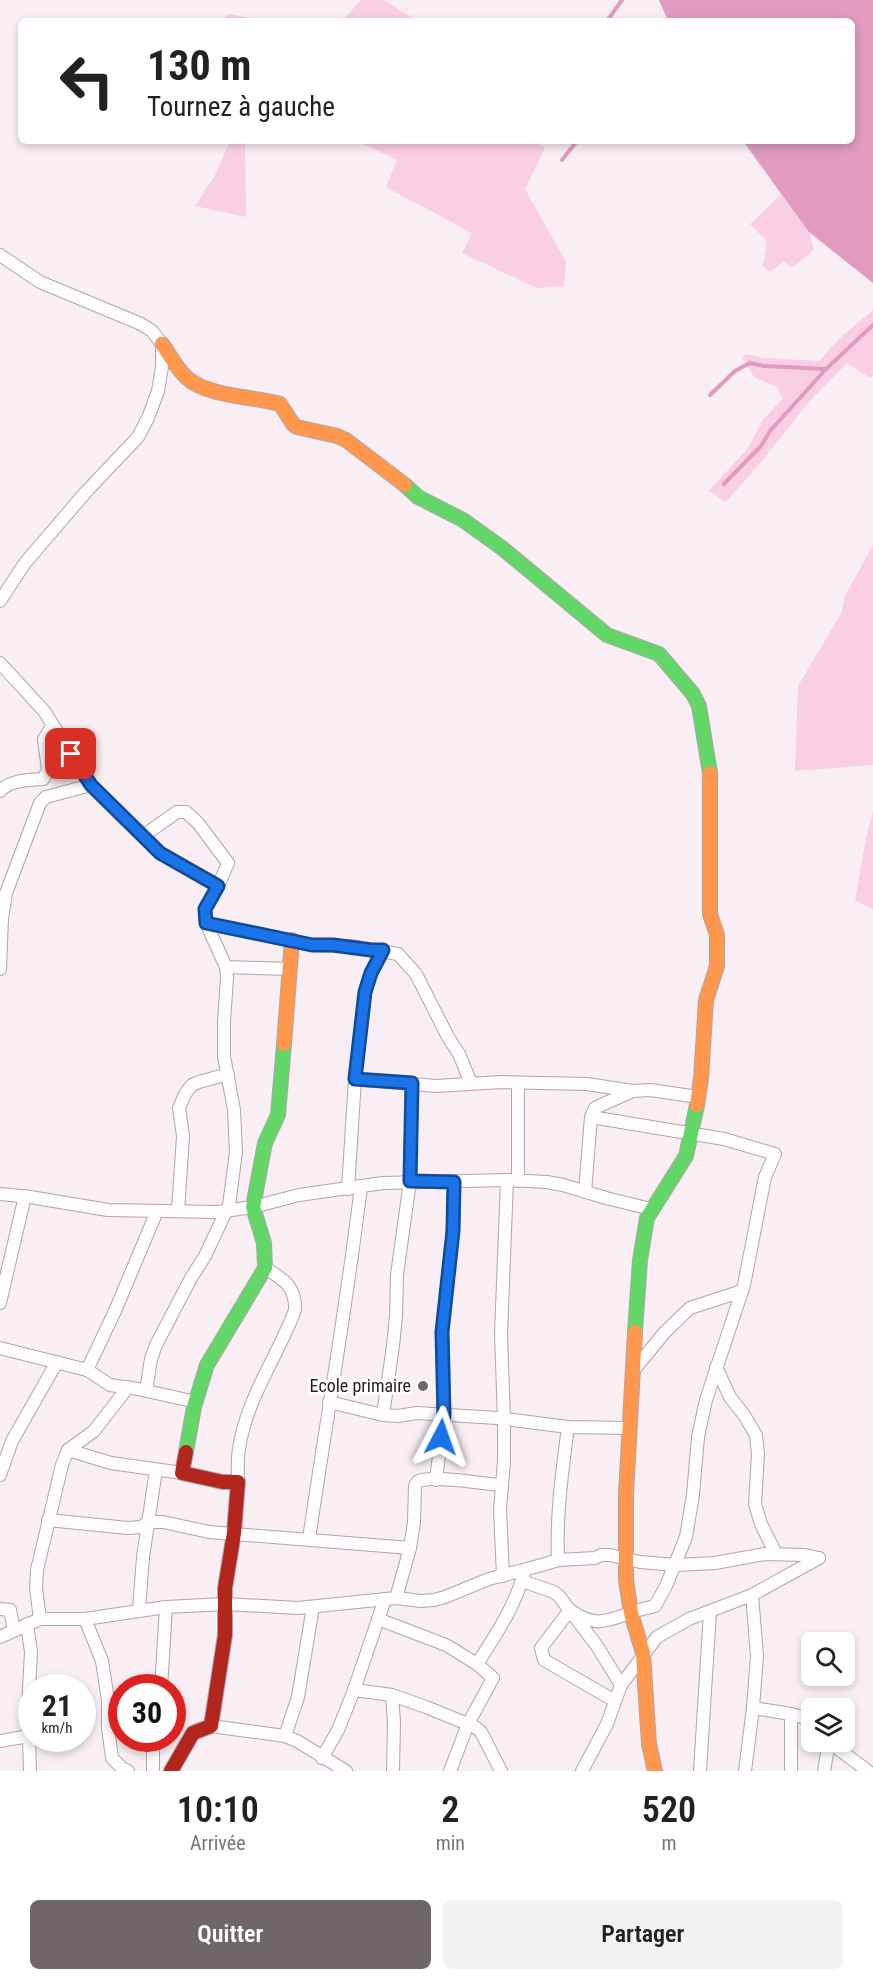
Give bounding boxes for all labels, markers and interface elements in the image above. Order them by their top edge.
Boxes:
text: 130 m [147,41,252,90]
icon: left [48,42,126,120]
text: Tournez à gauche [147,91,335,123]
pin [45,728,96,779]
icon: arrive [54,737,87,770]
place label: Ecole primaire [310,1375,411,1396]
marker: Ecole primaire [416,1379,430,1393]
position arrow [409,1405,473,1469]
map controls [801,1632,855,1752]
button: search [801,1632,855,1686]
speed limit sign: 30 [108,1674,186,1752]
text: 21 [42,1688,72,1723]
button: layers [801,1698,855,1752]
text: km/h [42,1719,72,1737]
text: 10:10 [177,1789,259,1831]
text: 2 [441,1789,459,1831]
text: 520 [642,1789,696,1831]
text: Arrivée [190,1831,246,1855]
text: min [436,1831,465,1855]
text: m [661,1831,677,1855]
button: Quitter [30,1900,431,1969]
button: Partager [443,1900,843,1969]

